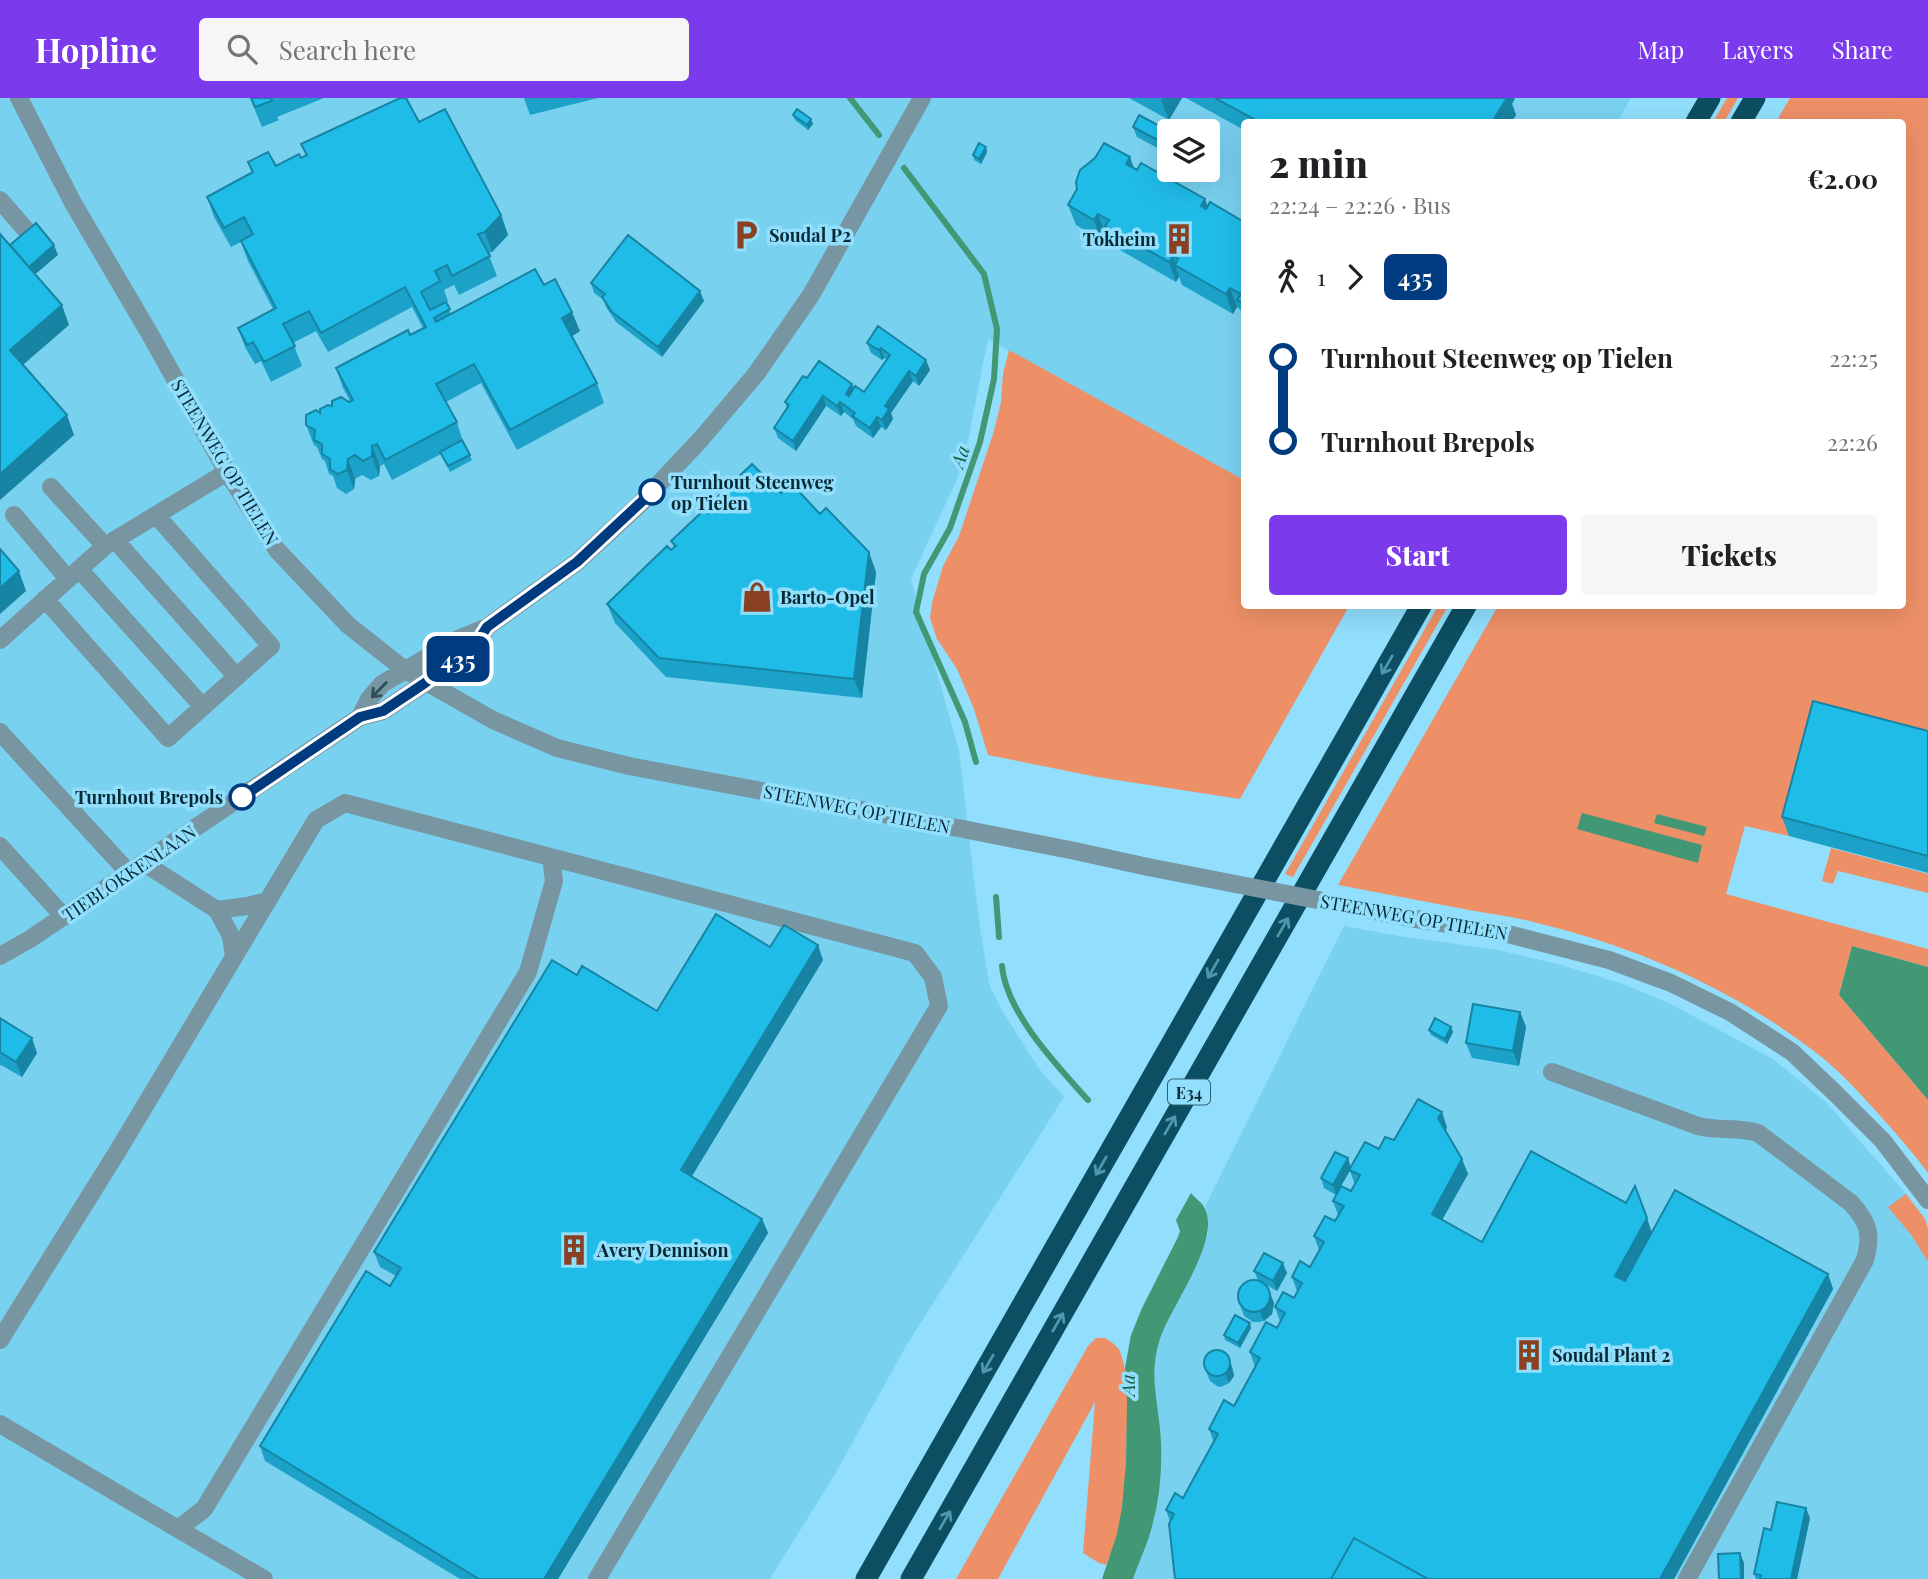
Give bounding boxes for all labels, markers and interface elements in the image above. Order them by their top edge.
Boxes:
search box [199,18,689,81]
text: Hopline [35,27,157,71]
icon: search [223,30,261,68]
text: Search here [279,32,416,67]
text: Map [1638,33,1684,65]
text: Layers [1722,33,1794,65]
text: Share [1832,33,1893,65]
map controls [1157,119,1220,182]
button: layers [1157,119,1220,182]
text: 2 min [1269,137,1368,188]
text: €2.00 [1807,161,1878,196]
text: 22:24 – 22:26 · Bus [1269,189,1451,220]
parking icon: Soudal P2 [729,218,763,252]
building icon: Tokheim [1162,222,1196,256]
place label: Soudal P2 [769,223,851,247]
place label: Tokheim [1083,227,1157,251]
icon: walk [1269,258,1307,296]
icon: forward [1336,258,1374,296]
text: 1 [1317,261,1326,292]
text: 435 [1398,261,1433,293]
text: Turnhout Steenweg op Tielen [1321,340,1673,375]
text: 22:25 [1829,342,1878,373]
street label: STEENWEG OP TIELEN [166,374,284,550]
text: Turnhout Brepols [1321,424,1535,459]
text: 22:26 [1827,426,1878,457]
water label: Aa [942,441,975,472]
place label: Turnhout Steenweg op Tielen [671,470,834,515]
marker: Turnhout Steenweg op Tielen [639,479,665,505]
button: Start [1269,515,1567,595]
button: Tickets [1581,515,1878,595]
shop icon: Barto-Opel [740,580,774,614]
place label: Barto-Opel [780,585,875,609]
line badge: 435 [418,636,498,682]
text: 435 [441,643,475,675]
one-way arrow [1380,654,1394,674]
one-way arrow [370,681,387,698]
street label: STEENWEG OP TIELEN [762,779,953,839]
marker: Turnhout Brepols [229,784,255,810]
place label: Turnhout Brepols [75,785,223,809]
street label: TIEBLOKKENLAAN [58,819,201,927]
street label: STEENWEG OP TIELEN [1318,889,1510,945]
one-way arrow [1277,917,1290,938]
one-way arrow [1206,958,1220,978]
road number: E34 [1168,1080,1210,1104]
one-way arrow [1163,1115,1177,1135]
one-way arrow [1094,1156,1108,1176]
building icon: Avery Dennison [557,1233,591,1267]
place label: Avery Dennison [596,1238,729,1262]
one-way arrow [1051,1313,1065,1333]
building icon: Soudal Plant 2 [1512,1338,1546,1372]
place label: Soudal Plant 2 [1552,1343,1670,1367]
one-way arrow [981,1354,995,1374]
water label: Aa [1114,1374,1140,1398]
one-way arrow [938,1510,952,1530]

